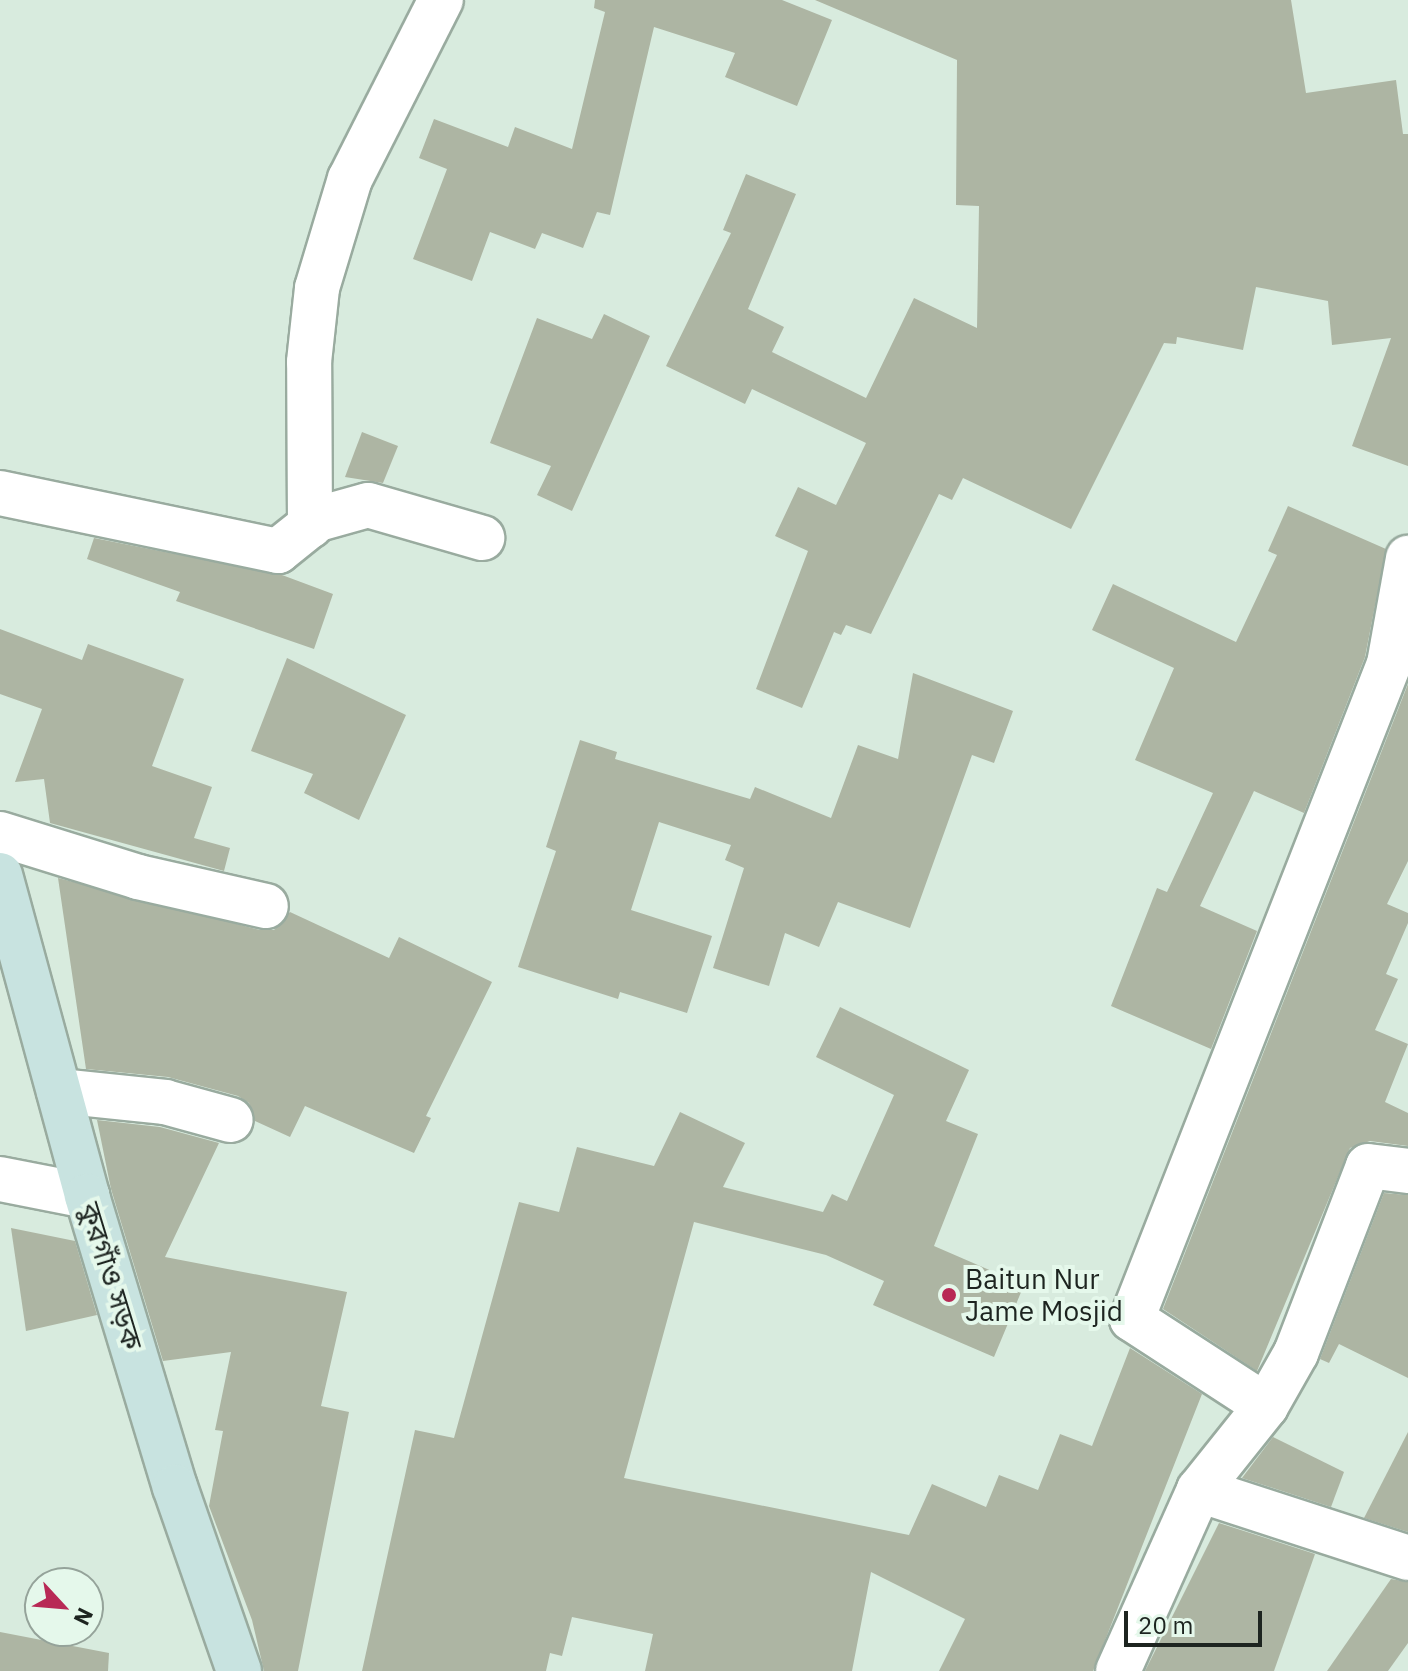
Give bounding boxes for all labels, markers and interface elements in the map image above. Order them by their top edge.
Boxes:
street label: কুরগাঁও সড়ক [73,1198,149,1354]
place label: Baitun Nur Jame Mosjid [965,1262,1123,1328]
marker: Baitun Nur Jame Mosjid [940,1286,958,1304]
north arrow [24,1567,104,1647]
scale bar [1128,1595,1266,1645]
text: N [68,1603,101,1630]
text: 20 m [1138,1609,1193,1641]

